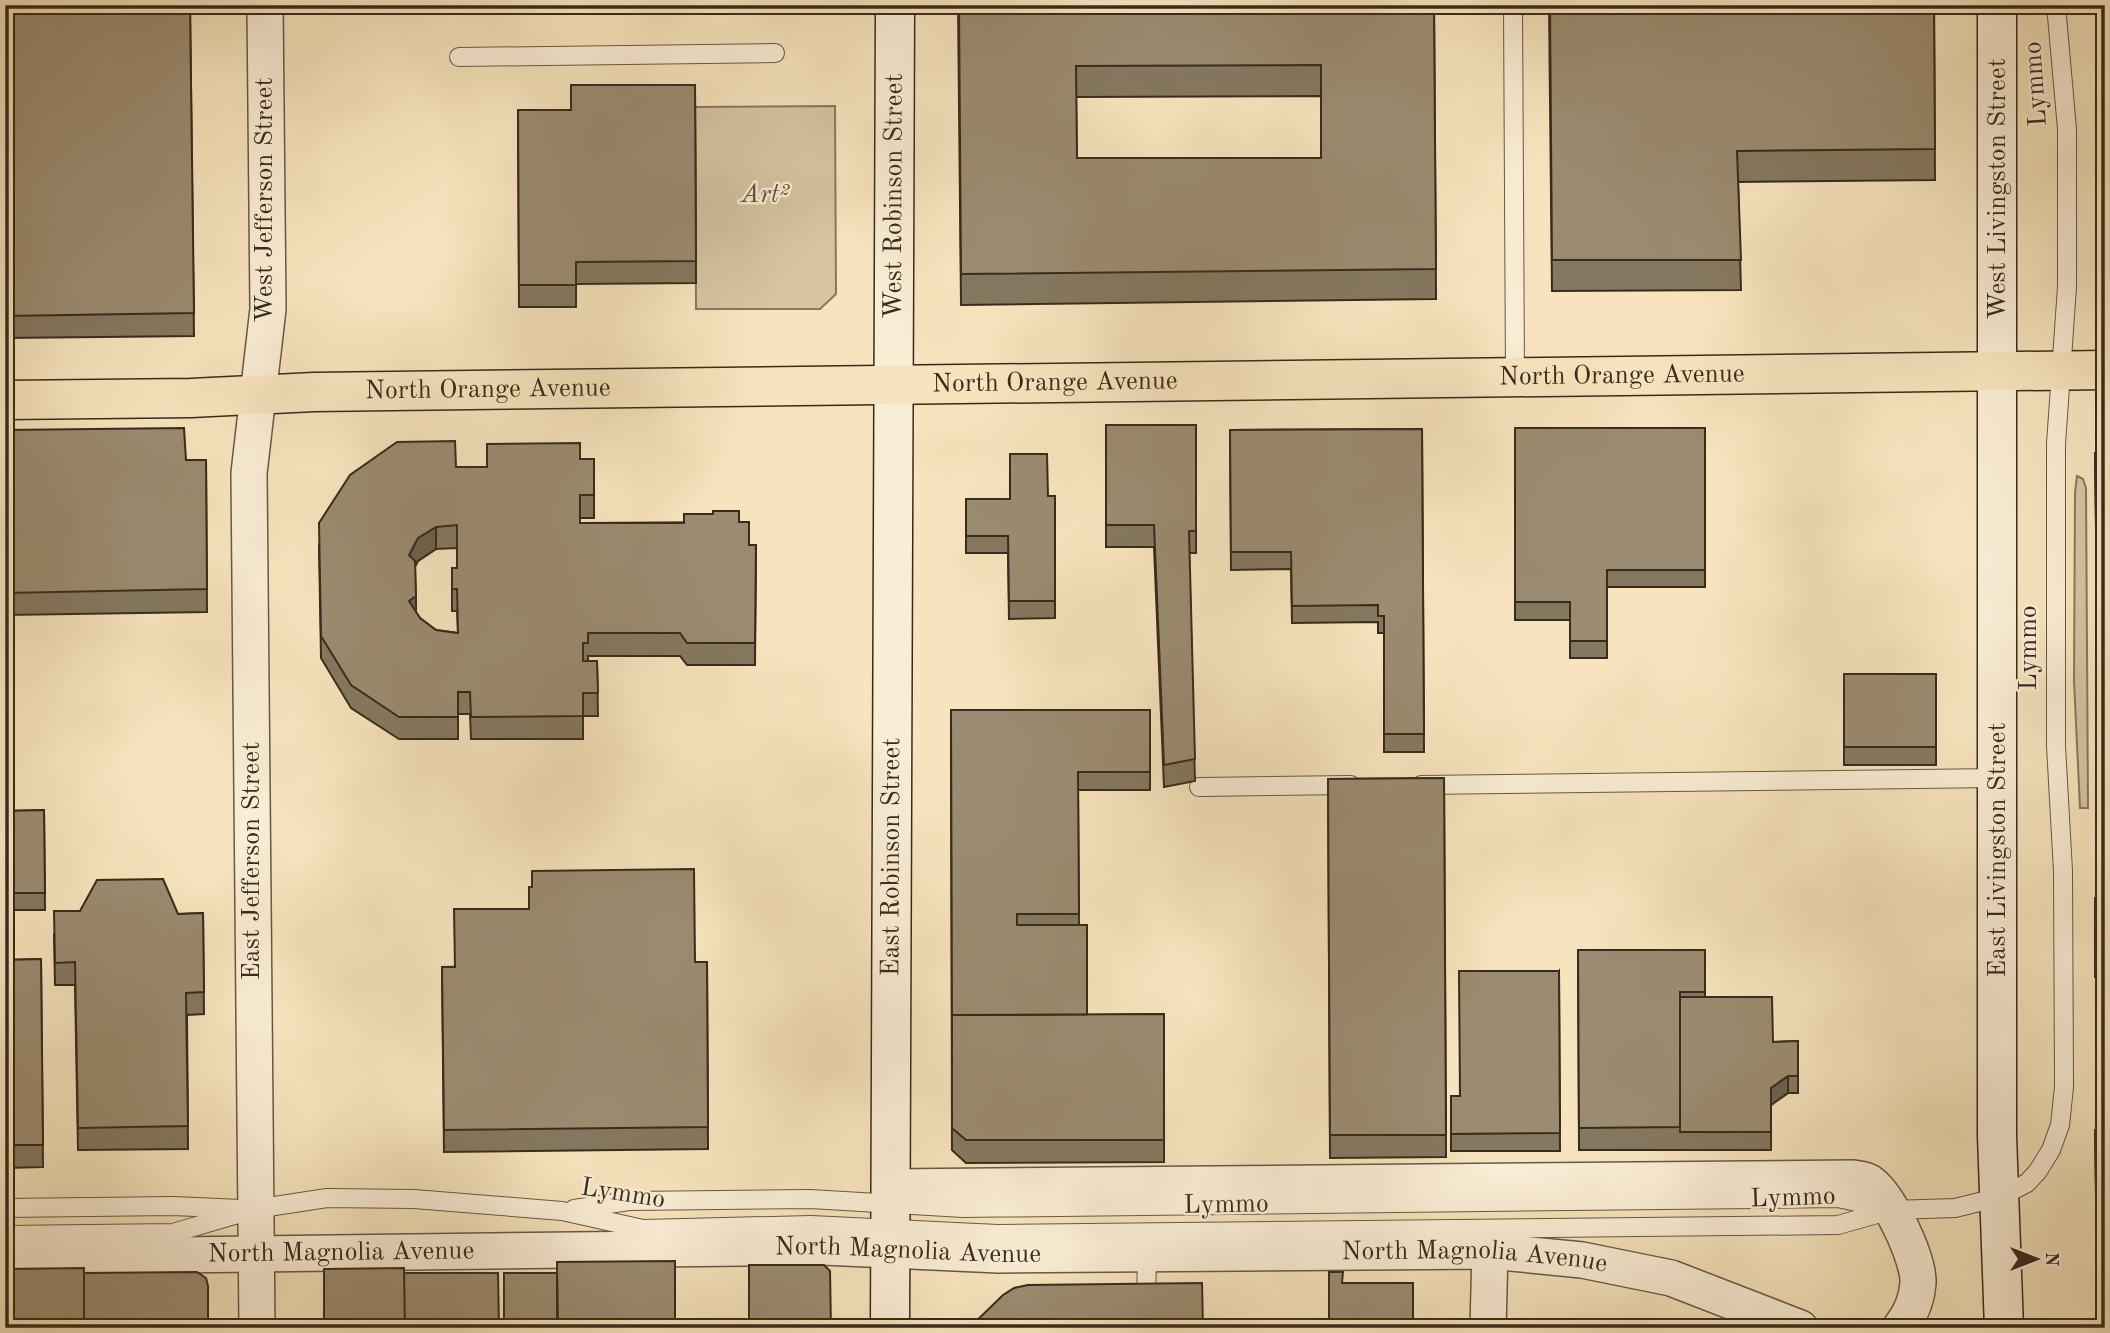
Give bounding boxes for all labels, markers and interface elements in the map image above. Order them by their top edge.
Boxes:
street label: Lymmo [2020,41,2052,127]
street label: West Livingston Street [1985,58,2011,320]
street label: West Robinson Street [881,73,908,319]
street label: West Jefferson Street [252,77,278,323]
park label: Art² [739,182,790,208]
street label: North Orange Avenue [1499,361,1745,390]
street label: North Orange Avenue [932,368,1178,397]
street label: North Orange Avenue [365,375,611,404]
street label: Lymmo [2016,605,2042,691]
street label: East Livingston Street [1985,722,2011,978]
street label: East Robinson Street [878,738,905,977]
street label: East Jefferson Street [239,742,265,980]
street label: Lymmo [579,1174,667,1214]
street label: Lymmo [1750,1184,1836,1212]
street label: Lymmo [1183,1191,1269,1219]
north arrow [2002,1224,2072,1294]
street label: North Magnolia Avenue [774,1234,1041,1268]
street label: North Magnolia Avenue [208,1238,474,1268]
street label: North Magnolia Avenue [1341,1238,1610,1278]
text: N [2041,1252,2060,1267]

